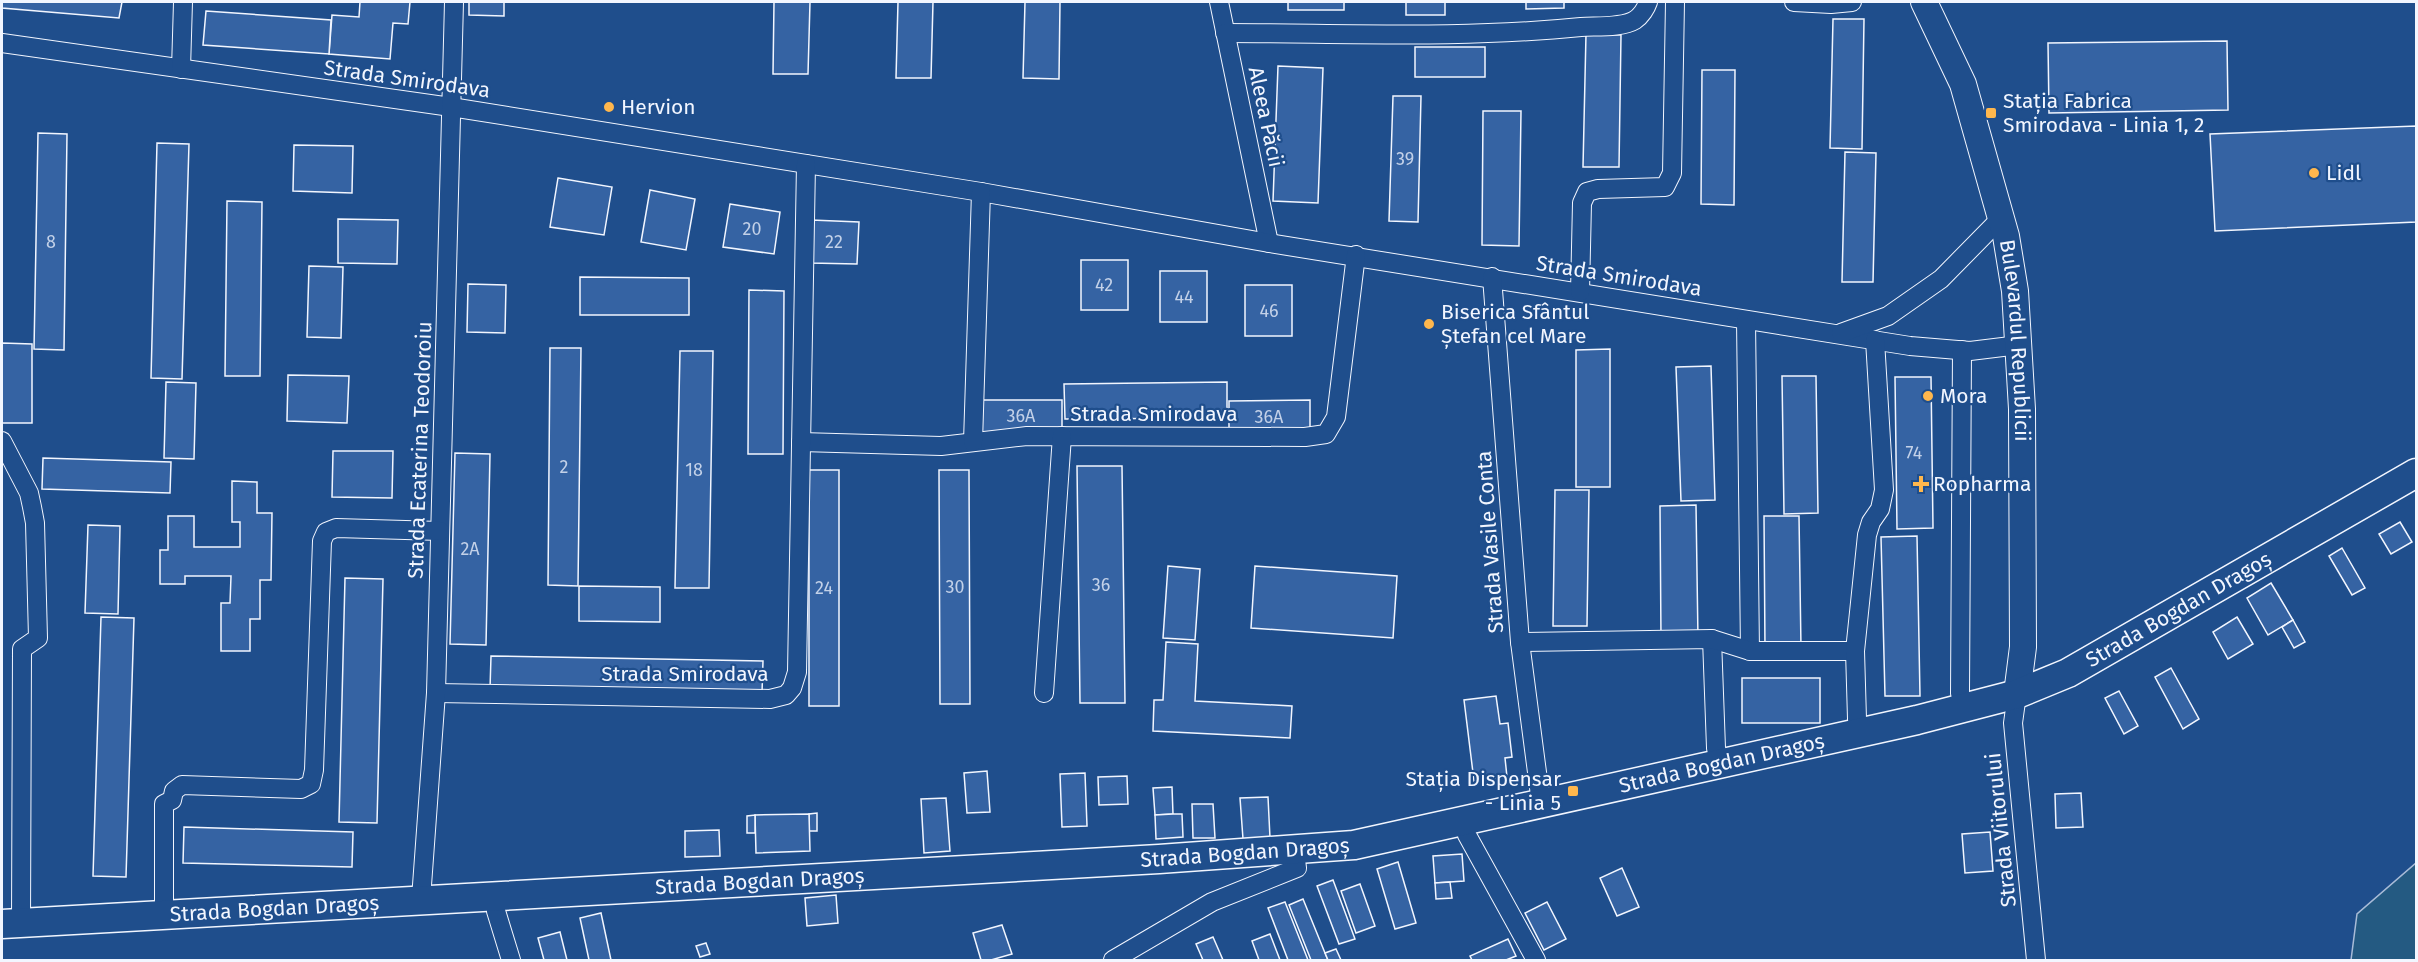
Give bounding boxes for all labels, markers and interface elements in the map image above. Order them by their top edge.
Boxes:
street label: Strada Smirodava [322,54,492,104]
street label: Aleea Păcii [1243,64,1289,170]
place label: Stația Fabrica Smirodava - Linia 1, 2 [2003,88,2204,138]
place label: Hervion [621,94,696,120]
marker: Hervion [602,100,616,114]
marker: Stația Fabrica Smirodava - Linia 1, 2 [1984,106,1998,120]
house number: 39 [1396,148,1414,170]
place label: Lidl [2326,160,2361,186]
marker: Lidl [2307,166,2321,180]
house number: 20 [743,218,761,240]
house number: 8 [46,231,56,253]
house number: 22 [825,231,843,253]
street label: Bulevardul Republicii [1994,238,2035,442]
street label: Strada Smirodava [1534,250,1704,302]
house number: 42 [1095,274,1113,296]
house number: 44 [1174,286,1194,308]
place label: Biserica Sfântul Ștefan cel Mare [1441,299,1589,349]
house number: 46 [1259,300,1279,322]
marker: Biserica Sfântul Ștefan cel Mare [1422,317,1436,331]
street label: Strada Ecaterina Teodoroiu [403,321,437,579]
place label: Mora [1940,383,1987,409]
marker: Mora [1921,389,1935,403]
street label: Strada Smirodava [1070,401,1238,427]
house number: 36A [1007,405,1036,427]
house number: 36A [1255,406,1284,428]
house number: 74 [1906,442,1923,464]
street label: Strada Vasile Conta [1471,450,1509,634]
house number: 2 [560,456,569,478]
house number: 18 [685,459,703,481]
place label: Ropharma [1933,471,2031,497]
marker: Ropharma [1914,477,1928,491]
house number: 2A [460,538,480,560]
street label: Strada Bogdan Dragoș [2081,546,2276,673]
house number: 36 [1092,574,1110,596]
house number: 30 [945,576,965,598]
house number: 24 [815,577,833,599]
street label: Strada Smirodava [601,661,769,687]
street label: Strada Bogdan Dragoș [1617,728,1827,799]
street label: Strada Viitorului [1980,752,2022,908]
place label: Stația Dispensar - Linia 5 [1406,766,1561,816]
marker: Stația Dispensar - Linia 5 [1566,784,1580,798]
street label: Strada Bogdan Dragoș [1140,832,1351,873]
street label: Strada Bogdan Dragoș [654,863,865,900]
street label: Strada Bogdan Dragoș [169,890,380,928]

